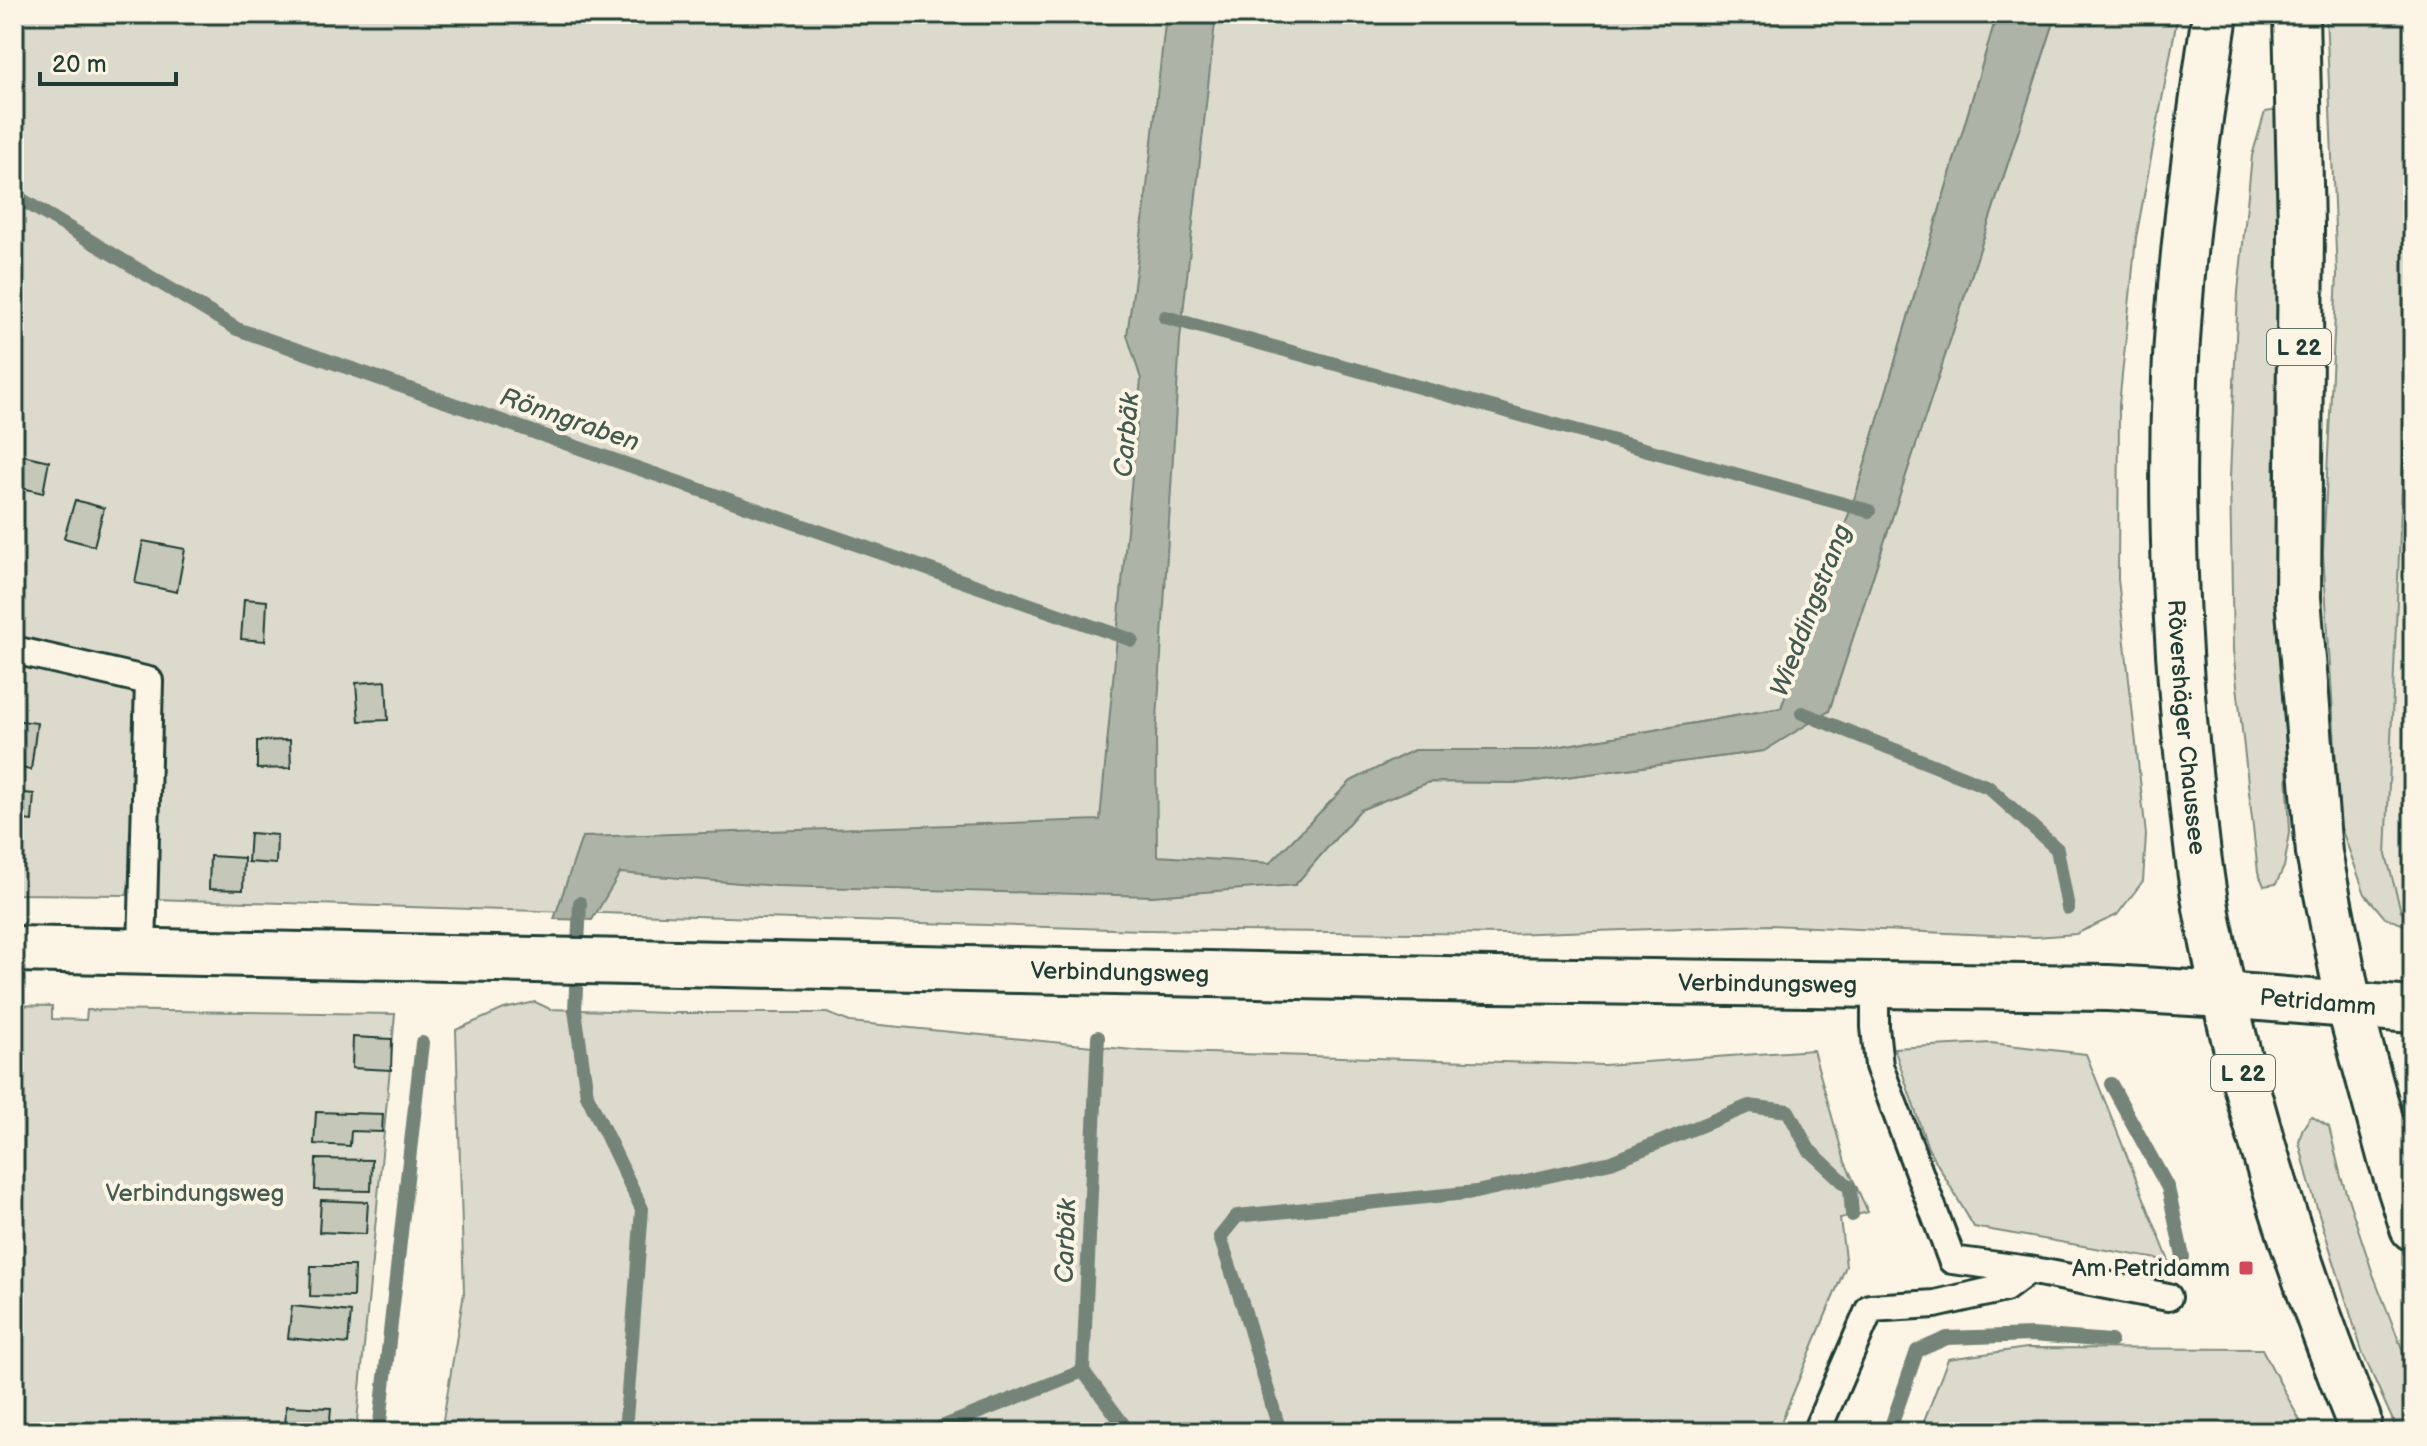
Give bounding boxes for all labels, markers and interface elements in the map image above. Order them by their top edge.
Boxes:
scale bar [40,36,176,86]
text: 20 m [52,50,107,79]
road number: L 22 [2267,329,2331,365]
water label: Rönngraben [496,382,643,459]
water label: Carbäk [1108,390,1147,479]
water label: Wieddingstrang [1764,520,1859,701]
street label: Rövershäger Chaussee [2161,599,2212,857]
street label: Verbindungsweg [1030,956,1209,989]
street label: Verbindungsweg [1678,968,1857,1000]
street label: Petridamm [2258,983,2378,1022]
road number: L 22 [2211,1055,2275,1091]
park label: Verbindungsweg [106,1179,284,1208]
water label: Carbäk [1050,1197,1084,1284]
place label: Am Petridamm [2072,1254,2230,1283]
marker: Am Petridamm [2237,1259,2255,1277]

